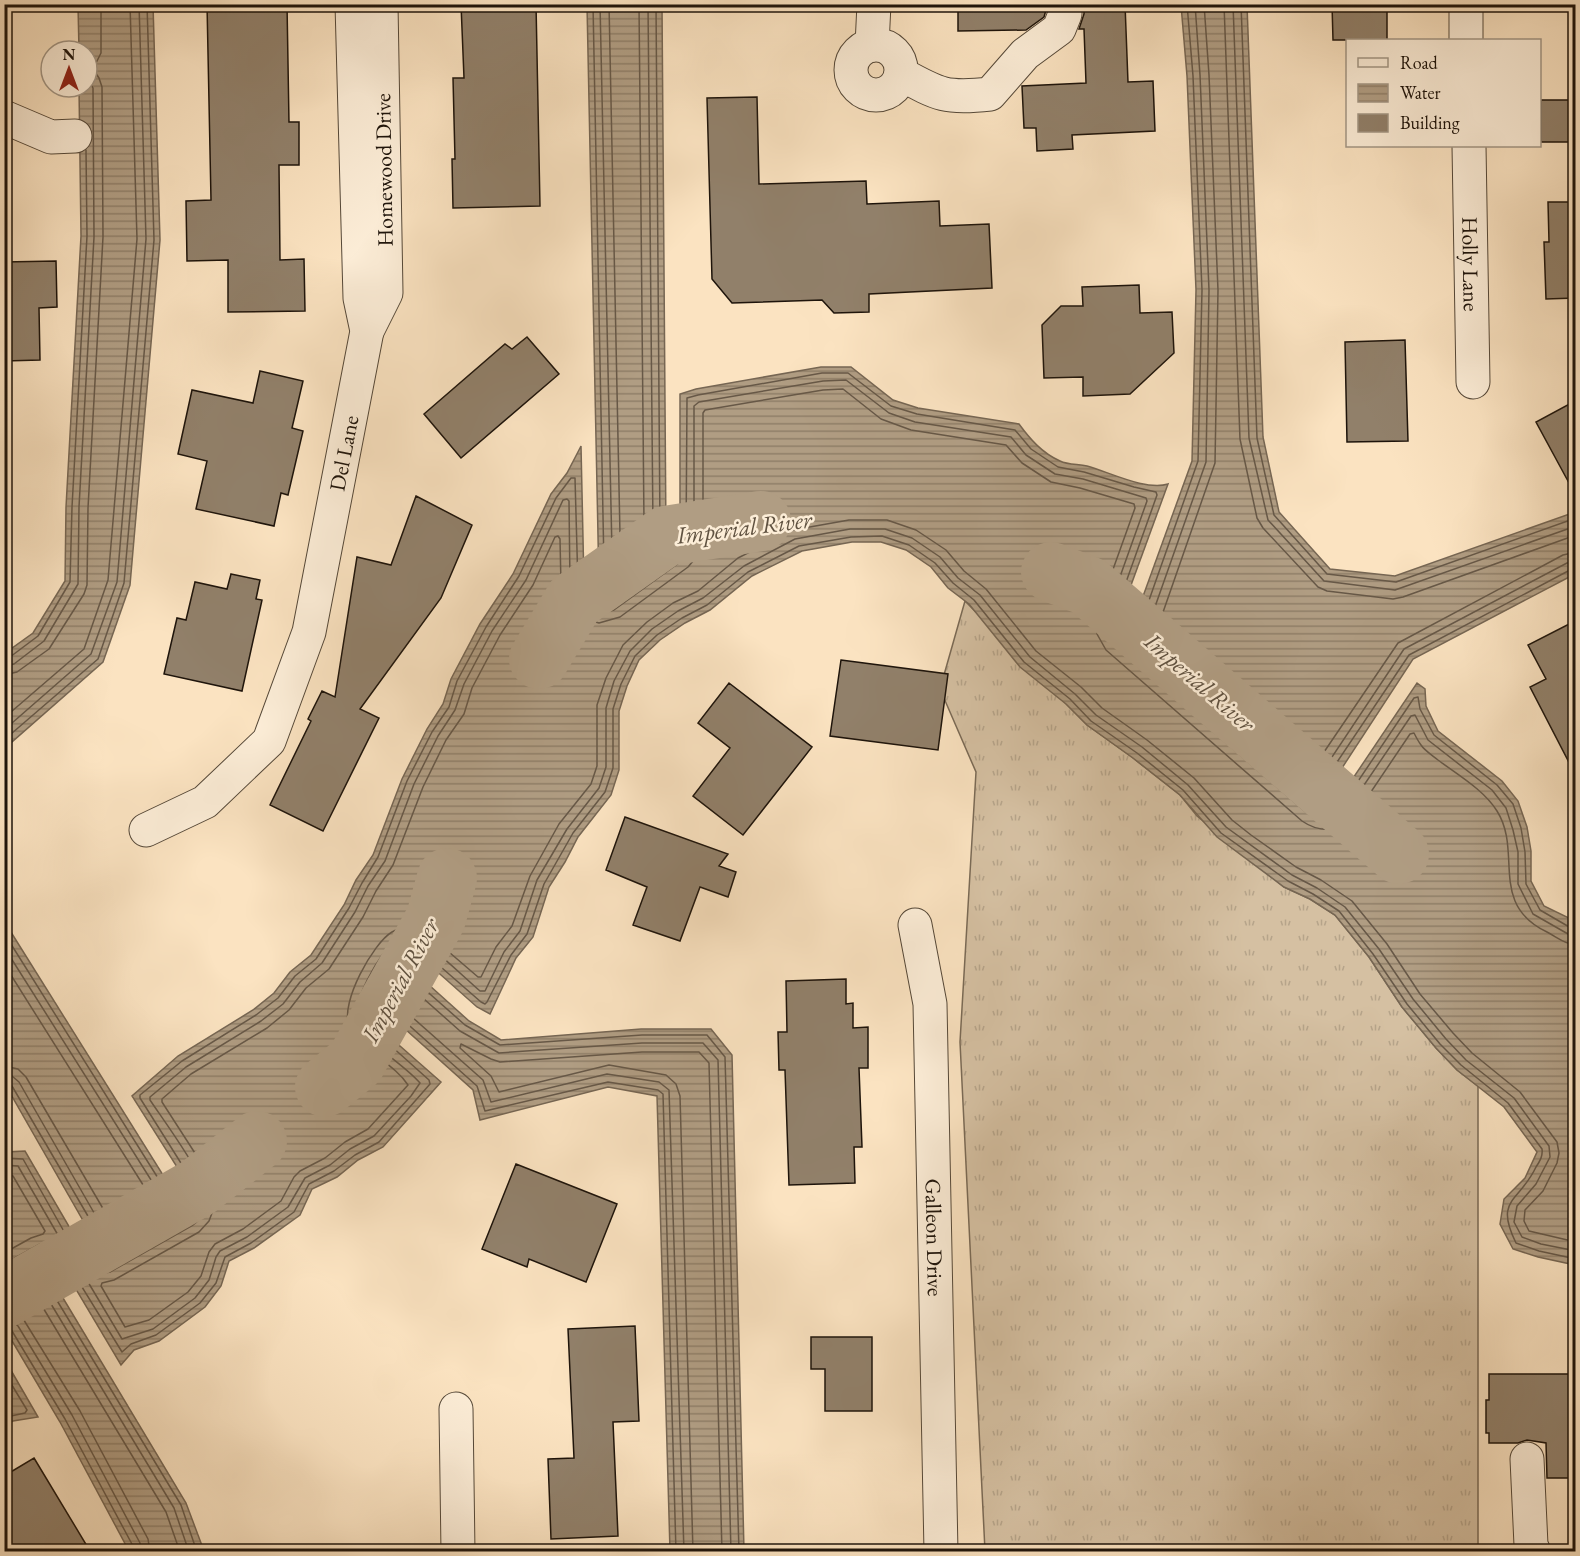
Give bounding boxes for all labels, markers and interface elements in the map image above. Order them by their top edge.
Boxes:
north arrow [39,39,99,99]
legend [1346,39,1541,147]
text: N [63,44,76,65]
text: Road [1400,51,1439,74]
text: Water [1400,81,1441,104]
street label: Homewood Drive [368,93,400,247]
text: Building [1400,111,1460,134]
street label: Holly Lane [1456,216,1486,312]
street label: Del Lane [322,412,365,494]
water label: Imperial River [674,503,815,551]
water label: Imperial River [1138,625,1263,740]
water label: Imperial River [354,911,447,1048]
street label: Galleon Drive [919,1178,950,1297]

